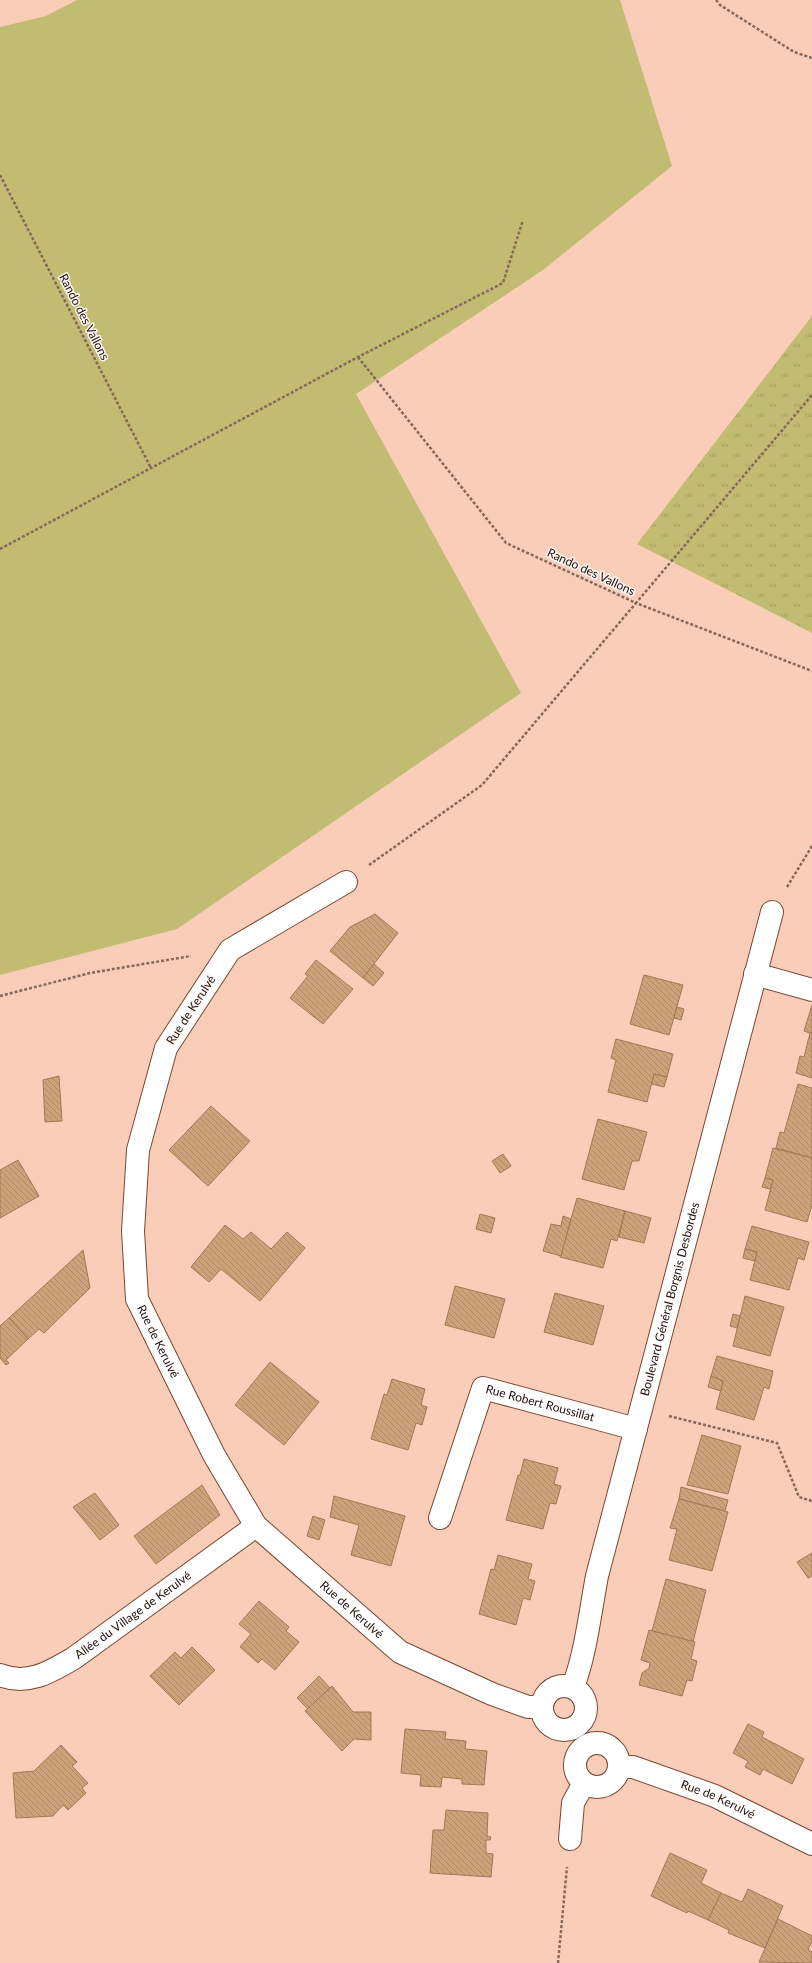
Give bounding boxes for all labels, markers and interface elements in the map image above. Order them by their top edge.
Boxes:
street label: Rando des Vallons [56,271,113,363]
street label: Rando des Vallons [545,545,638,598]
street label: Rue de Kerulvé [163,972,219,1047]
street label: Boulevard Général Borgnis Desbordes [637,1200,702,1398]
street label: Rue de Kerulvé [134,1302,183,1380]
street label: Rue Robert Roussillat [484,1381,597,1425]
street label: Allée du Village de Kerulvé [72,1568,194,1662]
street label: Rue de Kerulvé [317,1577,387,1641]
street label: Rue de Kerulvé [679,1777,758,1822]

